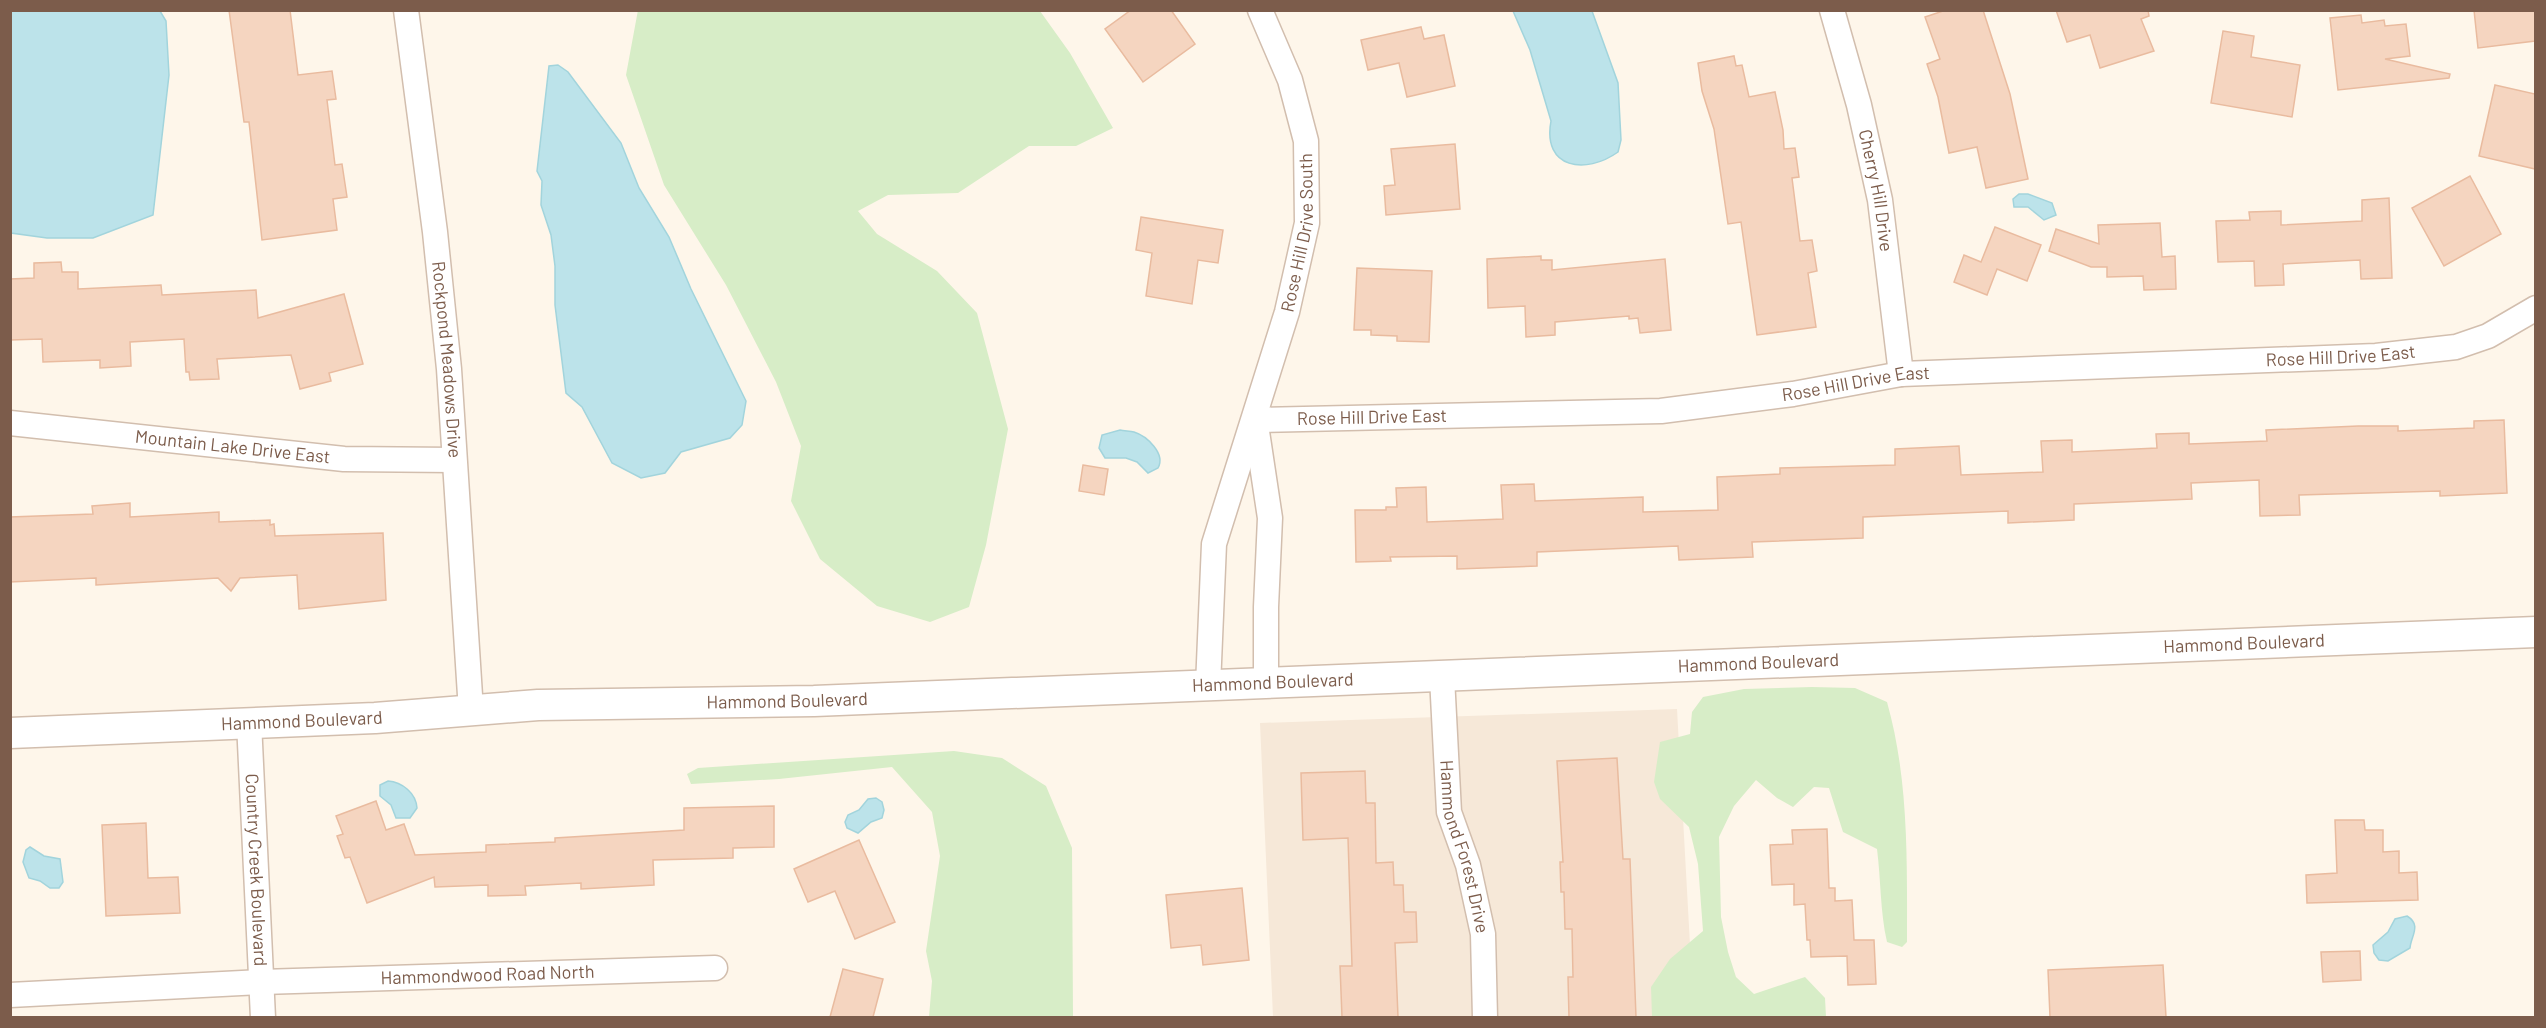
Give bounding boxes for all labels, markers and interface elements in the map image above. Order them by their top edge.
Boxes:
street label: Cherry Hill Drive [1855,127,1898,253]
street label: Rose Hill Drive South [1275,153,1317,314]
street label: Rockpond Meadows Drive [428,260,467,459]
street label: Rose Hill Drive East [2265,340,2416,370]
street label: Rose Hill Drive East [1780,361,1930,405]
street label: Rose Hill Drive East [1297,404,1447,429]
street label: Mountain Lake Drive East [134,425,331,467]
street label: Hammond Boulevard [2163,628,2325,657]
street label: Hammond Boulevard [1677,648,1840,676]
street label: Hammond Boulevard [1192,667,1354,696]
street label: Hammond Boulevard [706,687,868,713]
street label: Hammond Boulevard [221,705,383,734]
street label: Hammond Forest Drive [1436,759,1494,935]
street label: Country Creek Boulevard [241,773,273,967]
street label: Hammondwood Road North [380,960,595,988]

